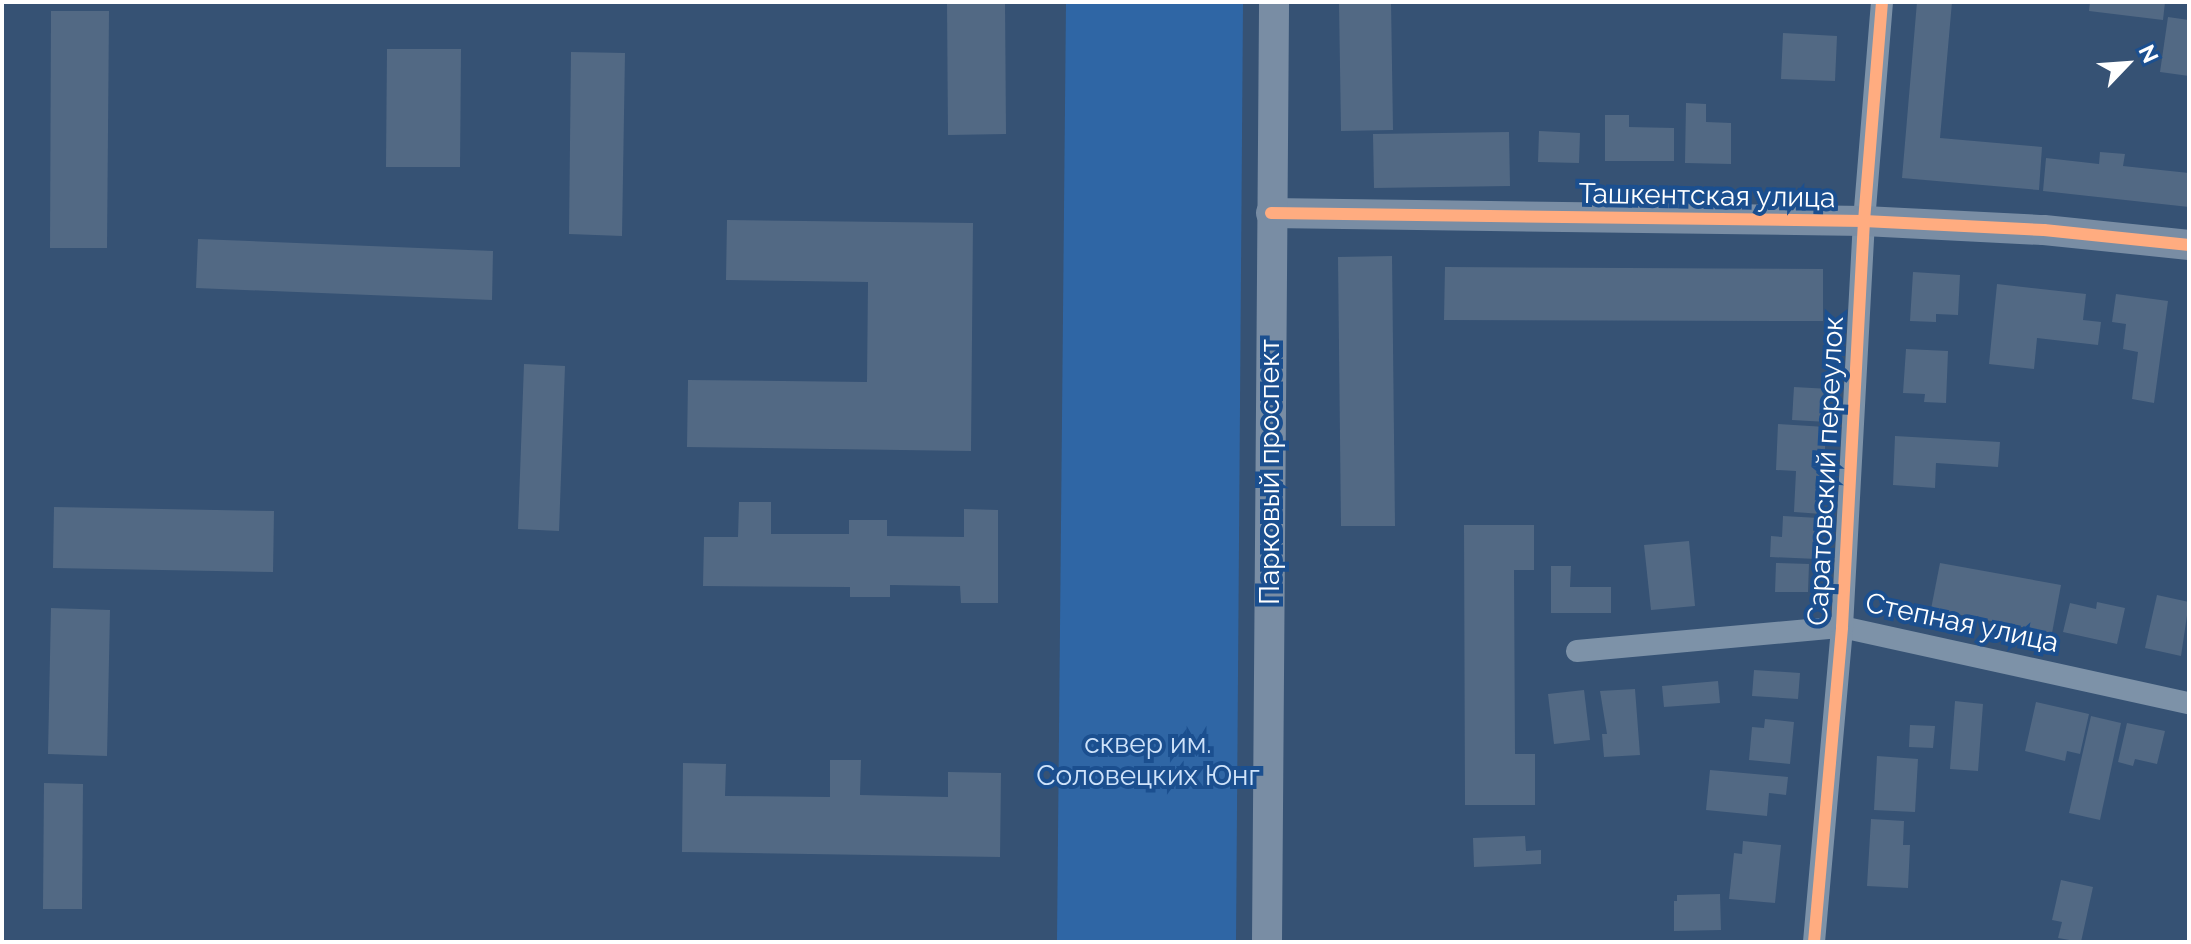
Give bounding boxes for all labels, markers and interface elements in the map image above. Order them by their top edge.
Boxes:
north arrow [2087,24,2167,104]
text: N [2133,41,2164,67]
street label: Ташкентская улица [1578,177,1836,215]
street label: Саратовский переулок [1801,315,1851,627]
street label: Парковый проспект [1253,339,1287,605]
street label: Степная улица [1862,586,2062,660]
park label: сквер им. Соловецких Юнг [1036,727,1260,793]

